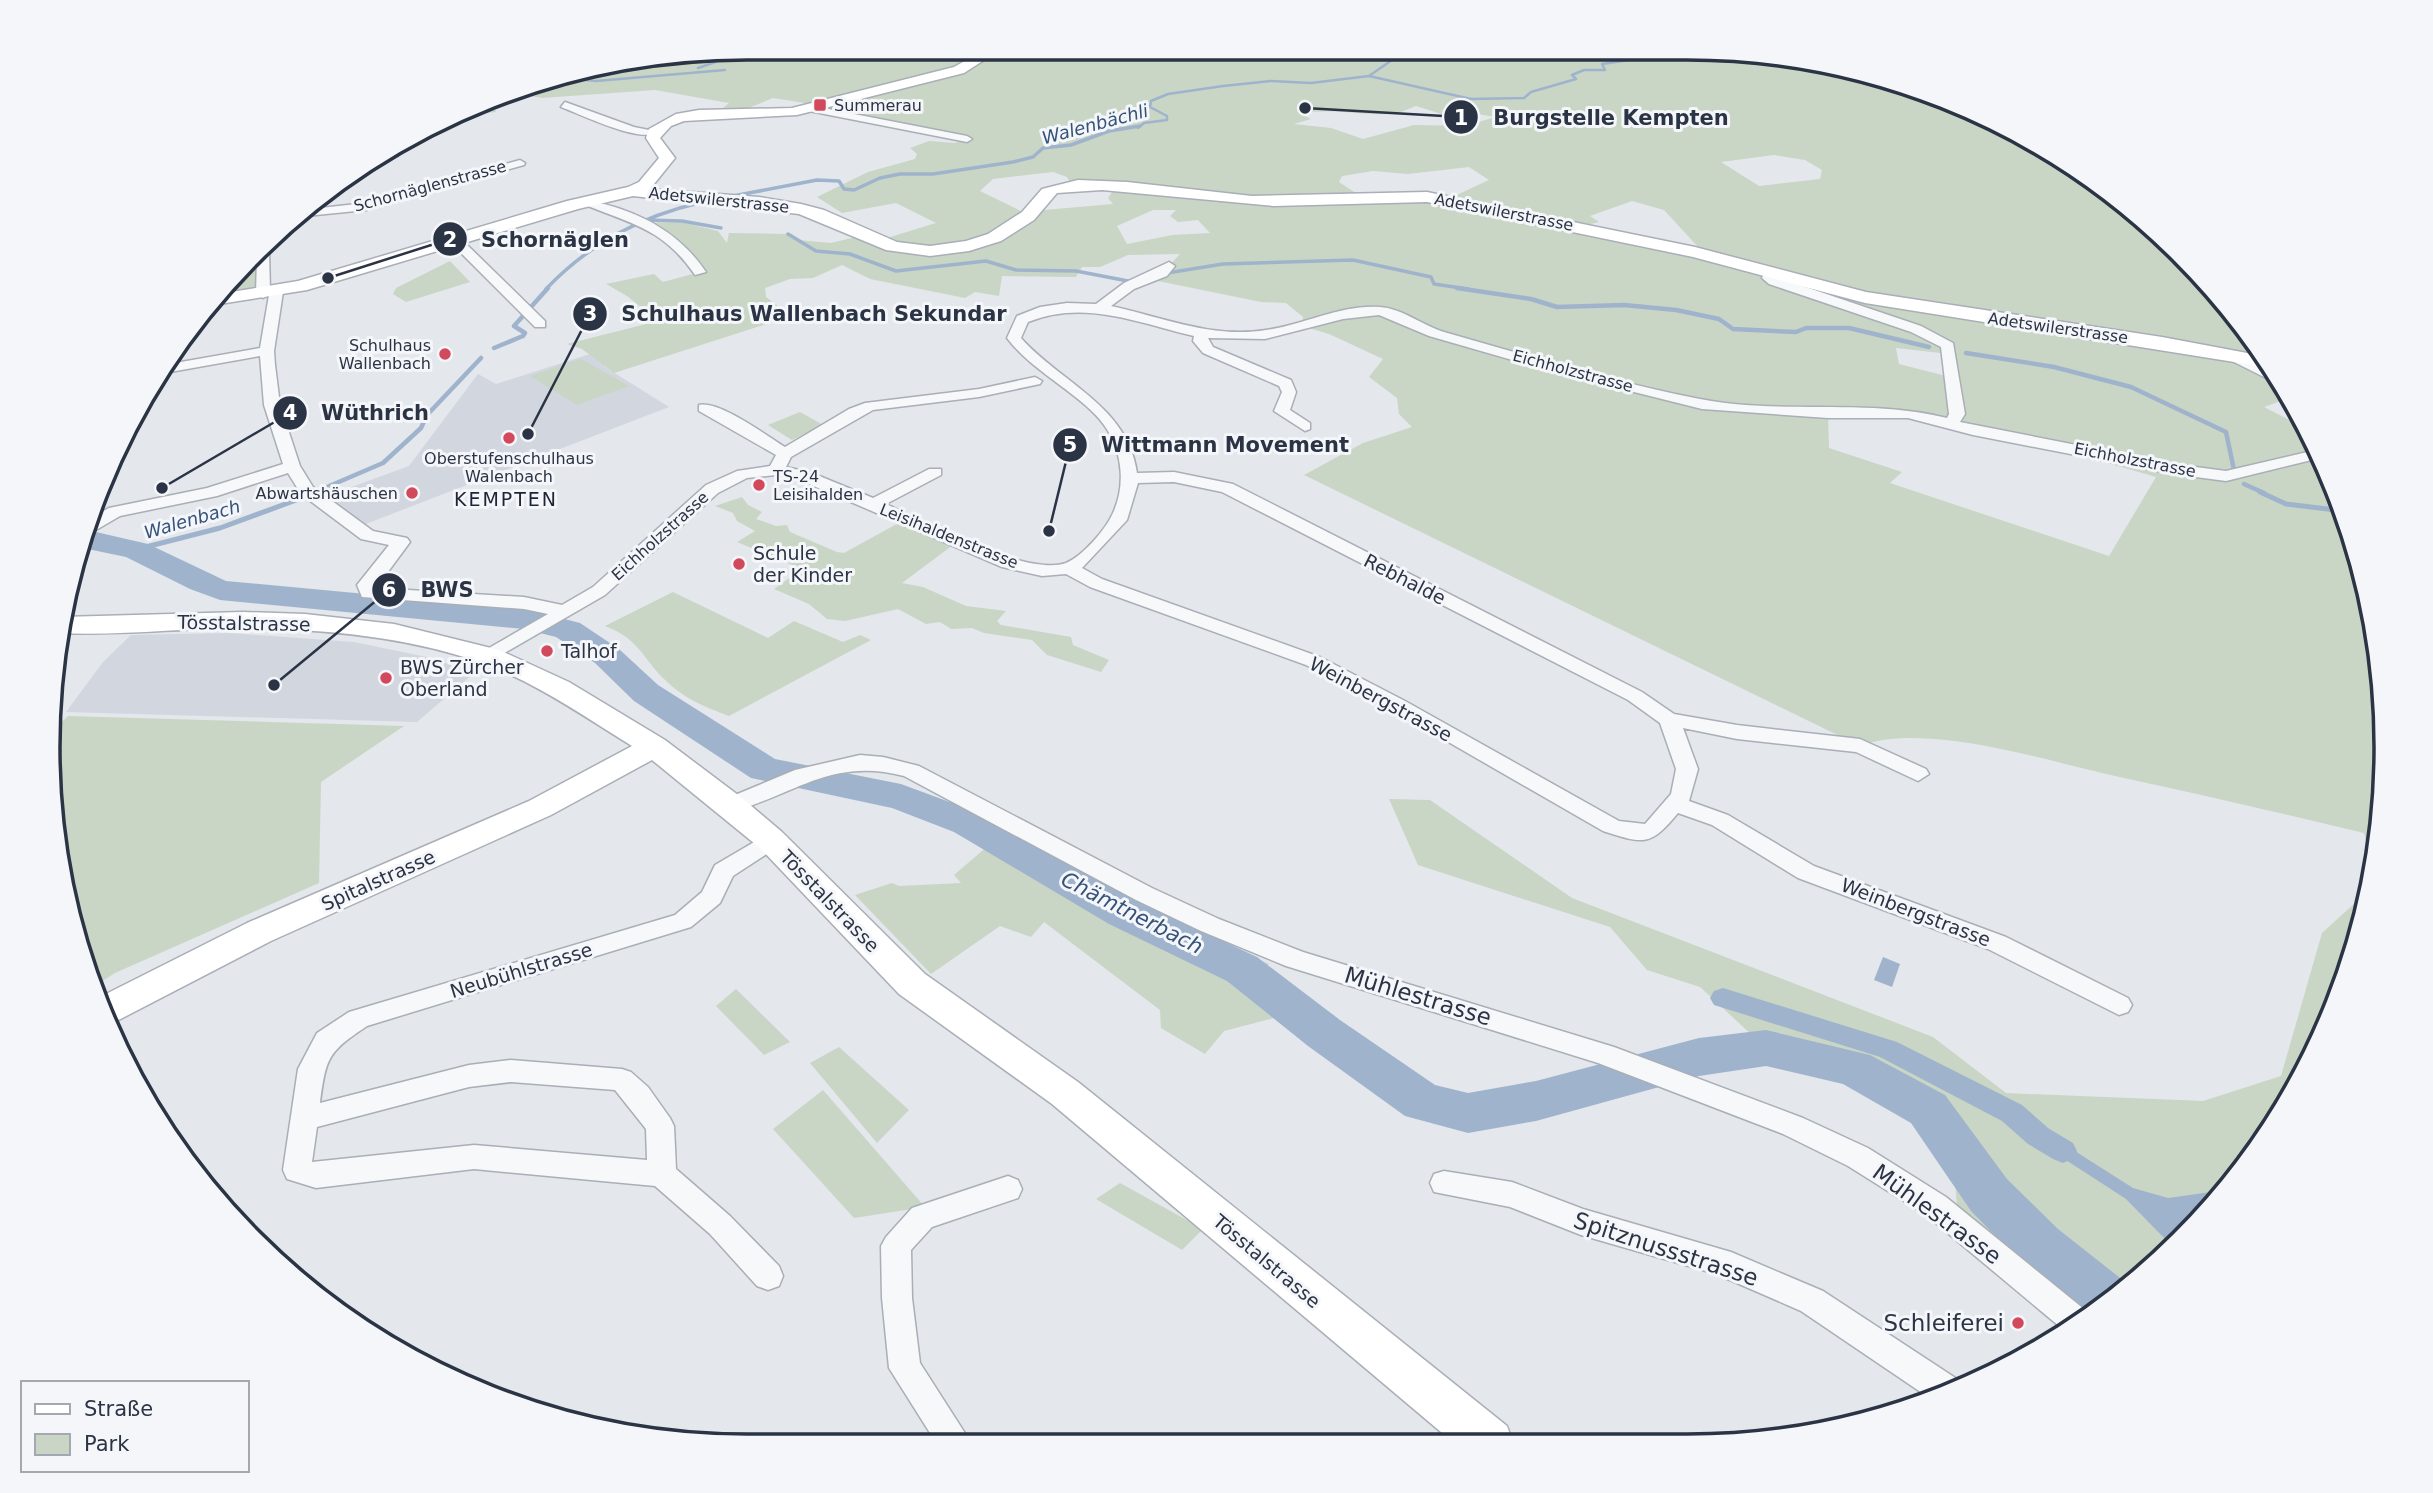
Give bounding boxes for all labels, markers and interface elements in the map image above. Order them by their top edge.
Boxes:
place label: Summerau [834,96,922,115]
callout: Burgstelle Kempten [1444,96,1742,138]
marker: Summerau [812,97,828,113]
water label: Walenbächli [1040,100,1150,148]
text: 1 [1454,106,1468,130]
text: Burgstelle Kempten [1493,106,1729,130]
street label: Schornäglenstrasse [352,156,508,216]
street label: Adetswilerstrasse [648,183,790,217]
street label: Adetswilerstrasse [1433,189,1575,235]
callout: Schornäglen [432,218,643,260]
text: 2 [443,228,457,252]
text: Schornäglen [481,228,629,252]
callout: Schulhaus Wallenbach Sekundar [573,293,1021,335]
text: 3 [583,302,597,326]
text: Schulhaus Wallenbach Sekundar [621,302,1007,326]
street label: Adetswilerstrasse [1987,309,2129,347]
place label: Schulhaus Wallenbach [339,336,431,373]
marker: Schulhaus Wallenbach [437,346,453,362]
street label: Eichholzstrasse [1511,346,1635,396]
callout: Wüthrich [272,392,443,434]
text: 4 [283,401,297,425]
text: Wüthrich [321,401,429,425]
callout: Wittmann Movement [1052,424,1364,466]
marker: Oberstufenschulhaus Walenbach [501,430,517,446]
text: 5 [1063,433,1077,457]
text: Wittmann Movement [1101,433,1349,457]
street label: Eichholzstrasse [2072,439,2198,481]
place label: Oberstufenschulhaus Walenbach [424,449,594,486]
place label: TS-24 Leisihalden [772,467,863,504]
marker: TS-24 Leisihalden [751,477,767,493]
place label: Abwartshäuschen [255,484,398,503]
marker: Abwartshäuschen [404,485,420,501]
district label: KEMPTEN [454,488,558,510]
street label: Eichholzstrasse [608,488,712,584]
water label: Walenbach [141,495,243,543]
street label: Leisihaldenstrasse [877,500,1021,572]
place label: Schule der Kinder [753,542,852,586]
street label: Rebhalde [1360,549,1450,609]
marker: Schule der Kinder [731,556,747,572]
callout: BWS [371,569,487,611]
text: 6 [382,578,396,602]
text: BWS [420,578,474,602]
street label: Tösstalstrasse [176,611,311,635]
place label: Talhof [560,640,618,662]
marker: Talhof [539,643,555,659]
street label: Weinbergstrasse [1306,652,1456,746]
place label: BWS Zürcher Oberland [400,656,524,700]
marker: BWS Zürcher Oberland [378,670,394,686]
street label: Spitalstrasse [318,845,438,915]
street label: Tösstalstrasse [775,845,884,957]
water label: Chämtnerbach [1057,867,1207,959]
street label: Weinbergstrasse [1838,873,1994,951]
street label: Neubühlstrasse [447,938,595,1002]
street label: Mühlestrasse [1341,961,1495,1031]
street label: Mühlestrasse [1868,1159,2006,1269]
street label: Spitznussstrasse [1570,1207,1762,1291]
street label: Tösstalstrasse [1208,1209,1325,1312]
place label: Schleiferei [1884,1310,2004,1336]
marker: Schleiferei [2010,1315,2026,1331]
legend [21,1381,248,1472]
text: Straße [84,1397,153,1421]
text: Park [84,1432,130,1456]

